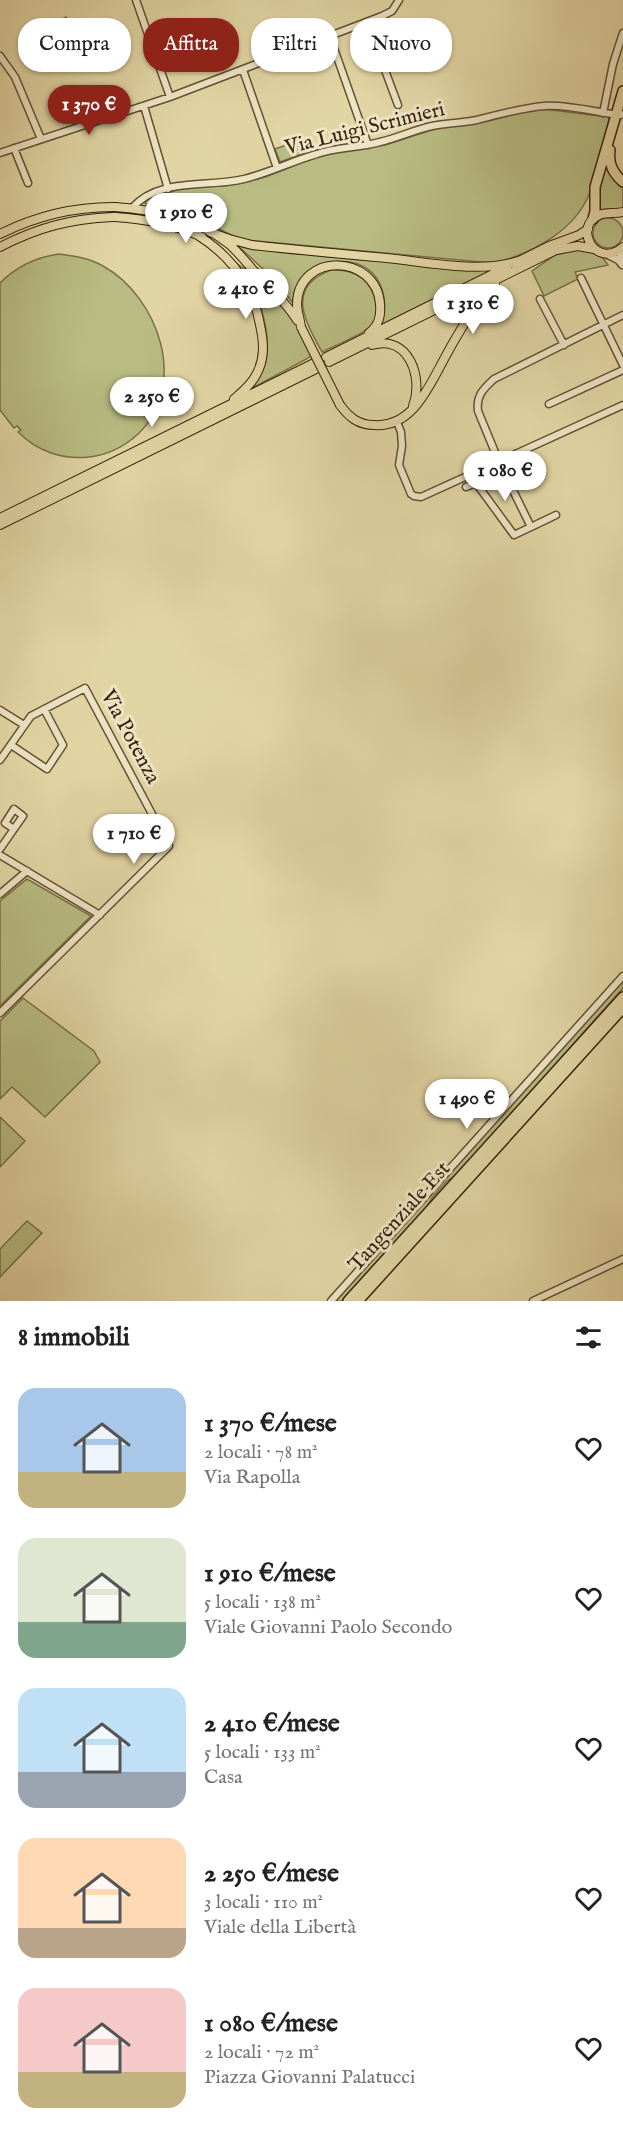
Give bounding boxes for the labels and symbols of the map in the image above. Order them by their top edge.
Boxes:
pin: 1 370 € [34,85,144,136]
street label: Via Luigi Scrimieri [281,96,448,162]
pin: 1 910 € [131,193,241,244]
pin: 2 410 € [191,269,301,320]
pin: 1 310 € [418,284,528,335]
pin: 2 250 € [97,377,207,428]
pin: 1 080 € [450,451,560,502]
street label: Via Potenza [93,684,167,790]
pin: 1 710 € [79,814,189,865]
pin: 1 490 € [412,1079,522,1130]
street label: Tangenziale Est [343,1156,457,1278]

